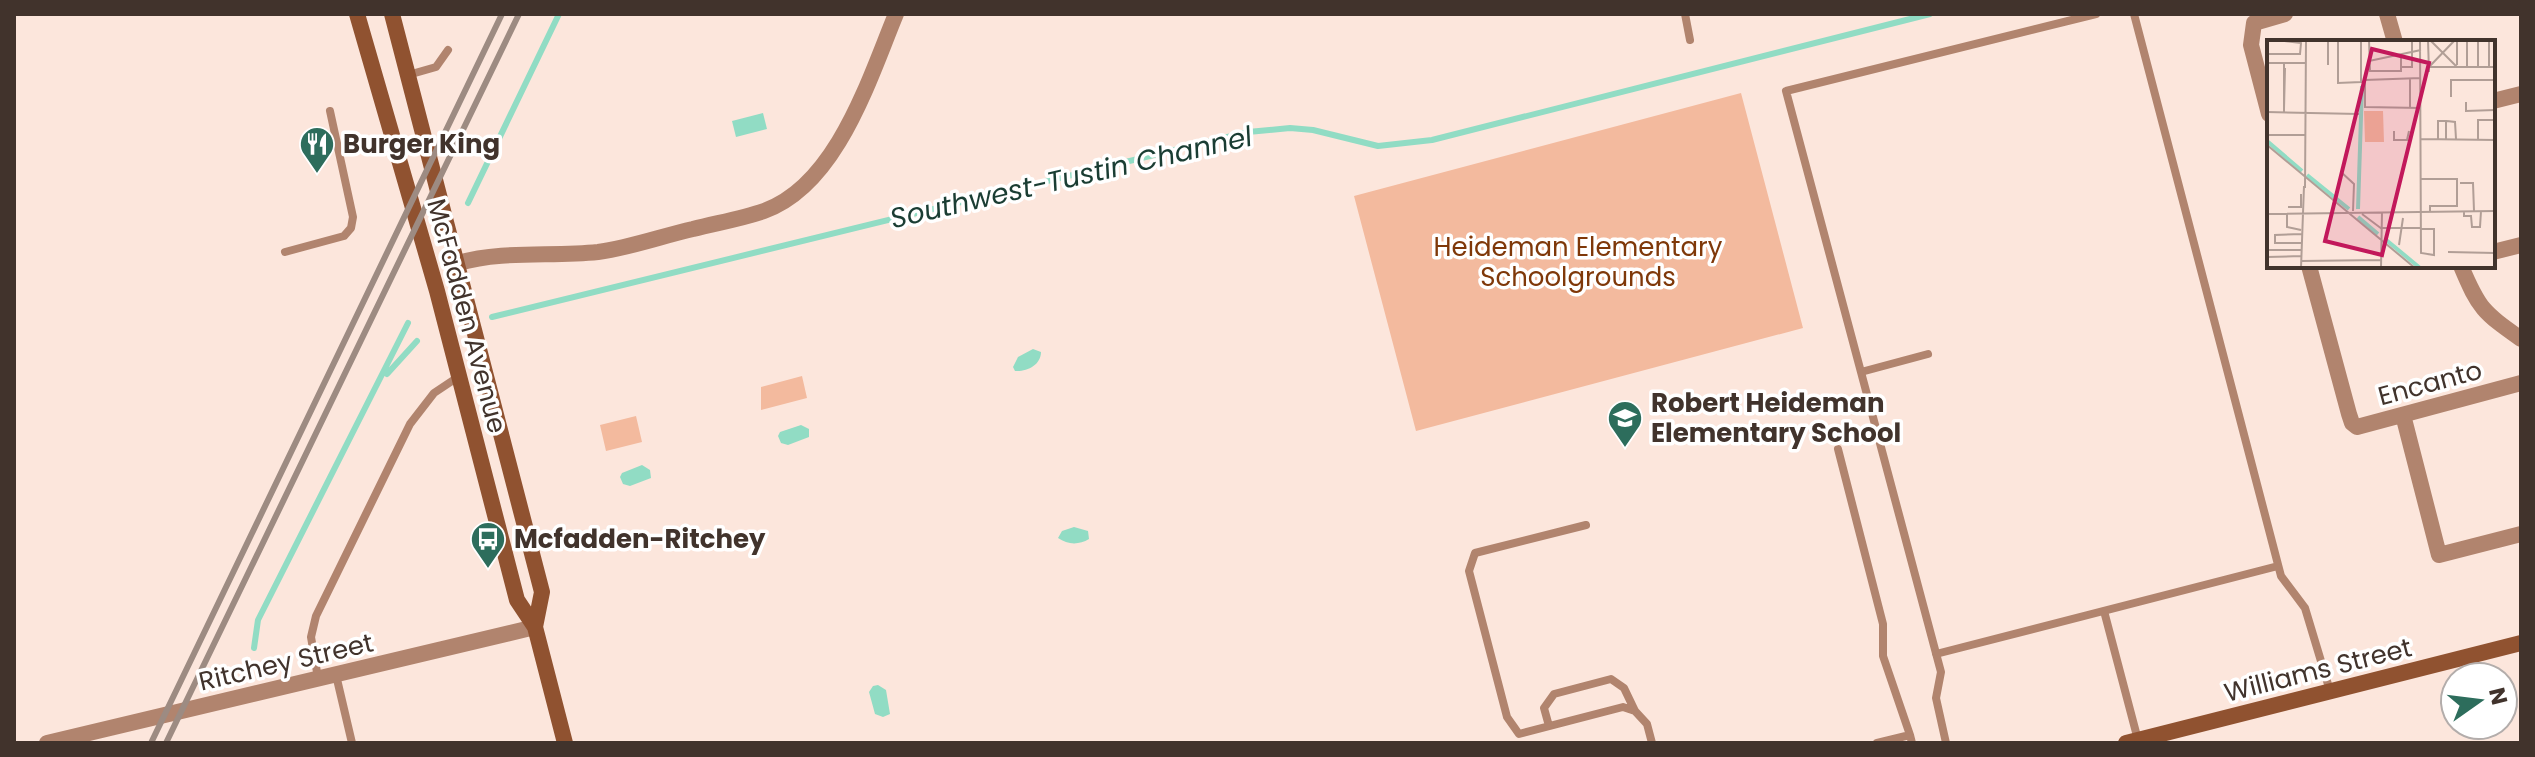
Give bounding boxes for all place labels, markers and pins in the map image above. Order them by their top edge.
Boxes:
restaurant icon: Burger King [298,125,336,175]
place label: Burger King [343,126,500,162]
place label: Robert Heideman Elementary School [1651,385,1901,451]
school or university icon: Robert Heideman Elementary School [1606,399,1644,449]
bus stop icon: Mcfadden-Ritchey [469,520,507,570]
place label: Mcfadden-Ritchey [514,521,766,557]

